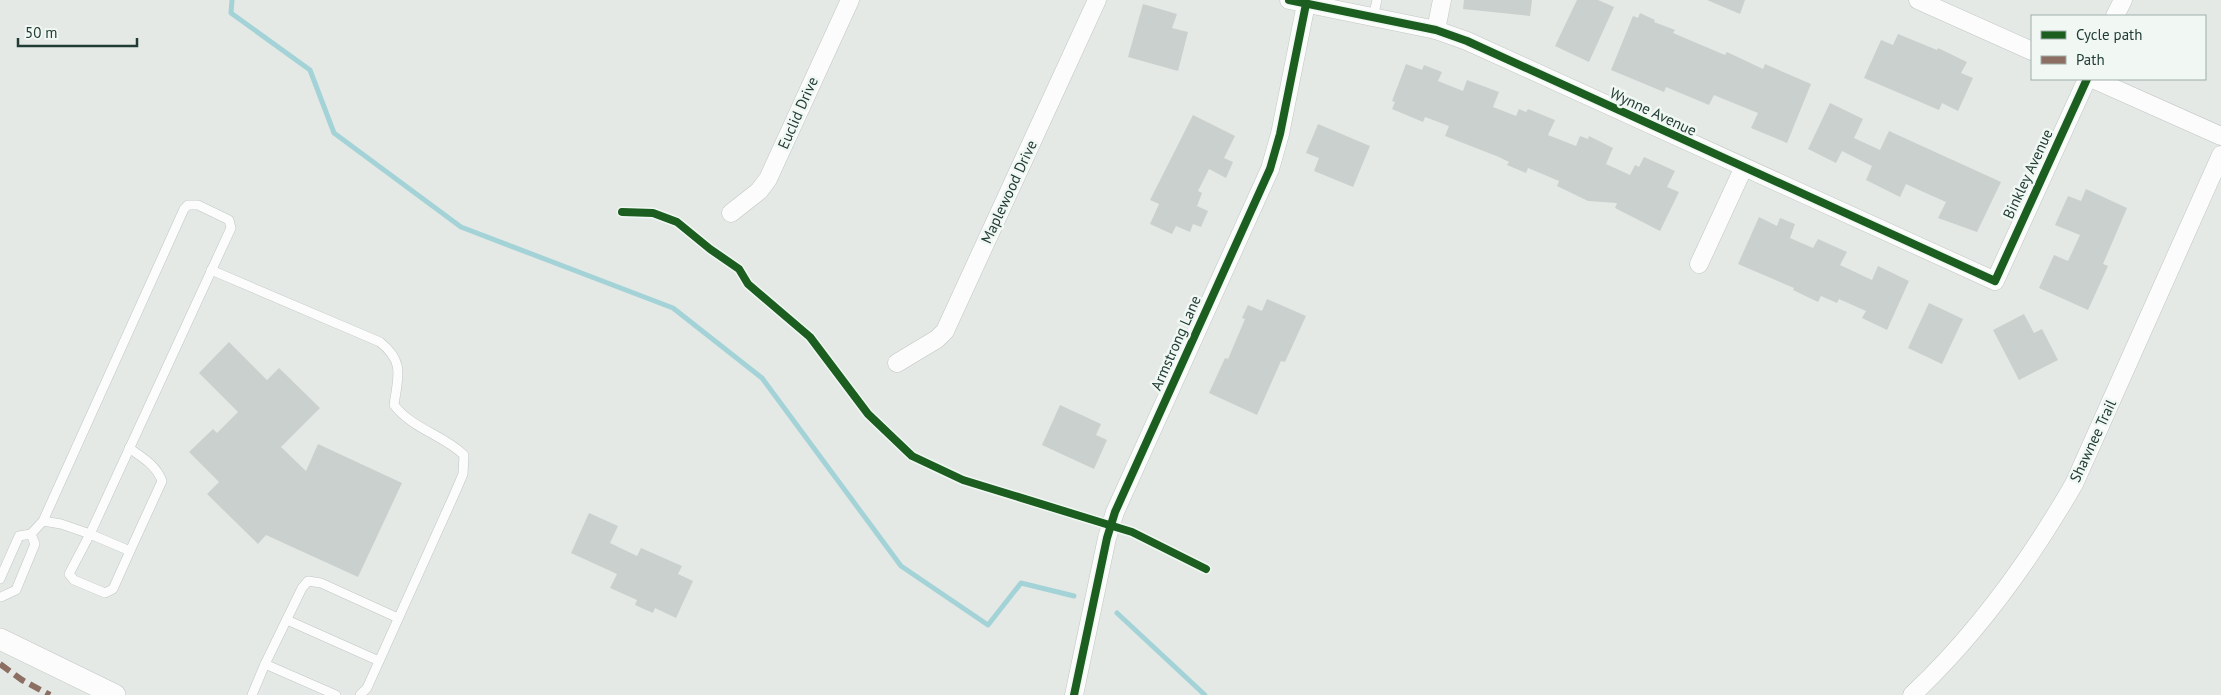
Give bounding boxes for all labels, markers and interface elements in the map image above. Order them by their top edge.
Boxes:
scale bar [18,15,136,47]
legend [2031,15,2206,80]
text: 50 m [25,23,58,42]
text: Cycle path [2076,25,2142,44]
text: Path [2076,50,2105,69]
street label: Euclid Drive [773,74,822,152]
street label: Wynne Avenue [1607,83,1700,140]
street label: Binkley Avenue [1999,126,2057,222]
street label: Maplewood Drive [976,137,1041,247]
street label: Armstrong Lane [1146,293,1205,393]
street label: Shawnee Trail [2065,396,2120,485]

